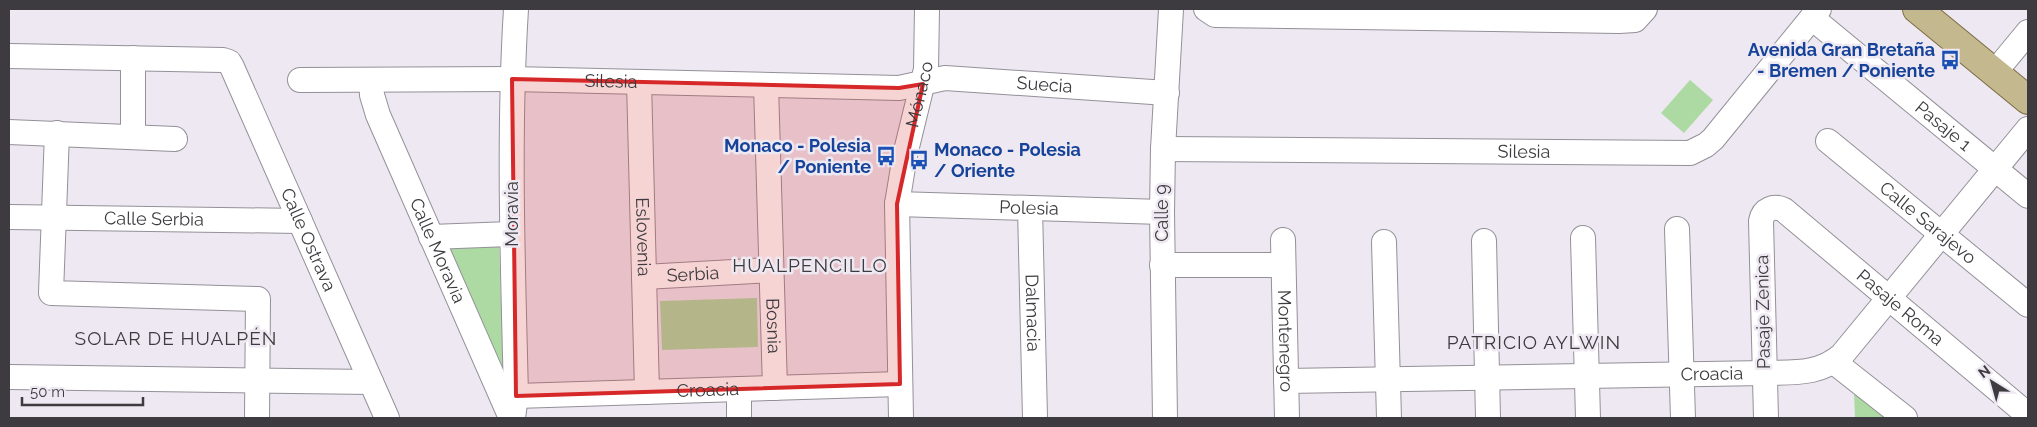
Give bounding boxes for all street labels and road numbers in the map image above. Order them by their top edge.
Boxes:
street label: Mónaco [901,61,936,129]
street label: Silesia [584,70,638,92]
street label: Suecia [1016,72,1073,97]
street label: Pasaje 1 [1911,97,1976,155]
street label: Silesia [1498,141,1550,162]
street label: Calle Sarajevo [1876,177,1981,268]
street label: Moravia [501,181,522,247]
street label: Calle 9 [1151,184,1172,242]
street label: Calle Ostrava [277,185,341,294]
street label: Calle Moravia [406,195,470,306]
street label: Polesia [999,196,1059,219]
street label: Eslovenia [632,197,655,277]
street label: Calle Serbia [104,207,204,230]
street label: Pasaje Zenica [1751,255,1774,369]
street label: Serbia [666,262,720,286]
street label: Pasaje Roma [1853,265,1948,350]
street label: Dalmacia [1022,274,1044,352]
street label: Montenegro [1274,290,1297,393]
street label: Bosnia [762,298,785,354]
street label: Croacia [1680,362,1743,384]
street label: Croacia [676,378,739,401]

